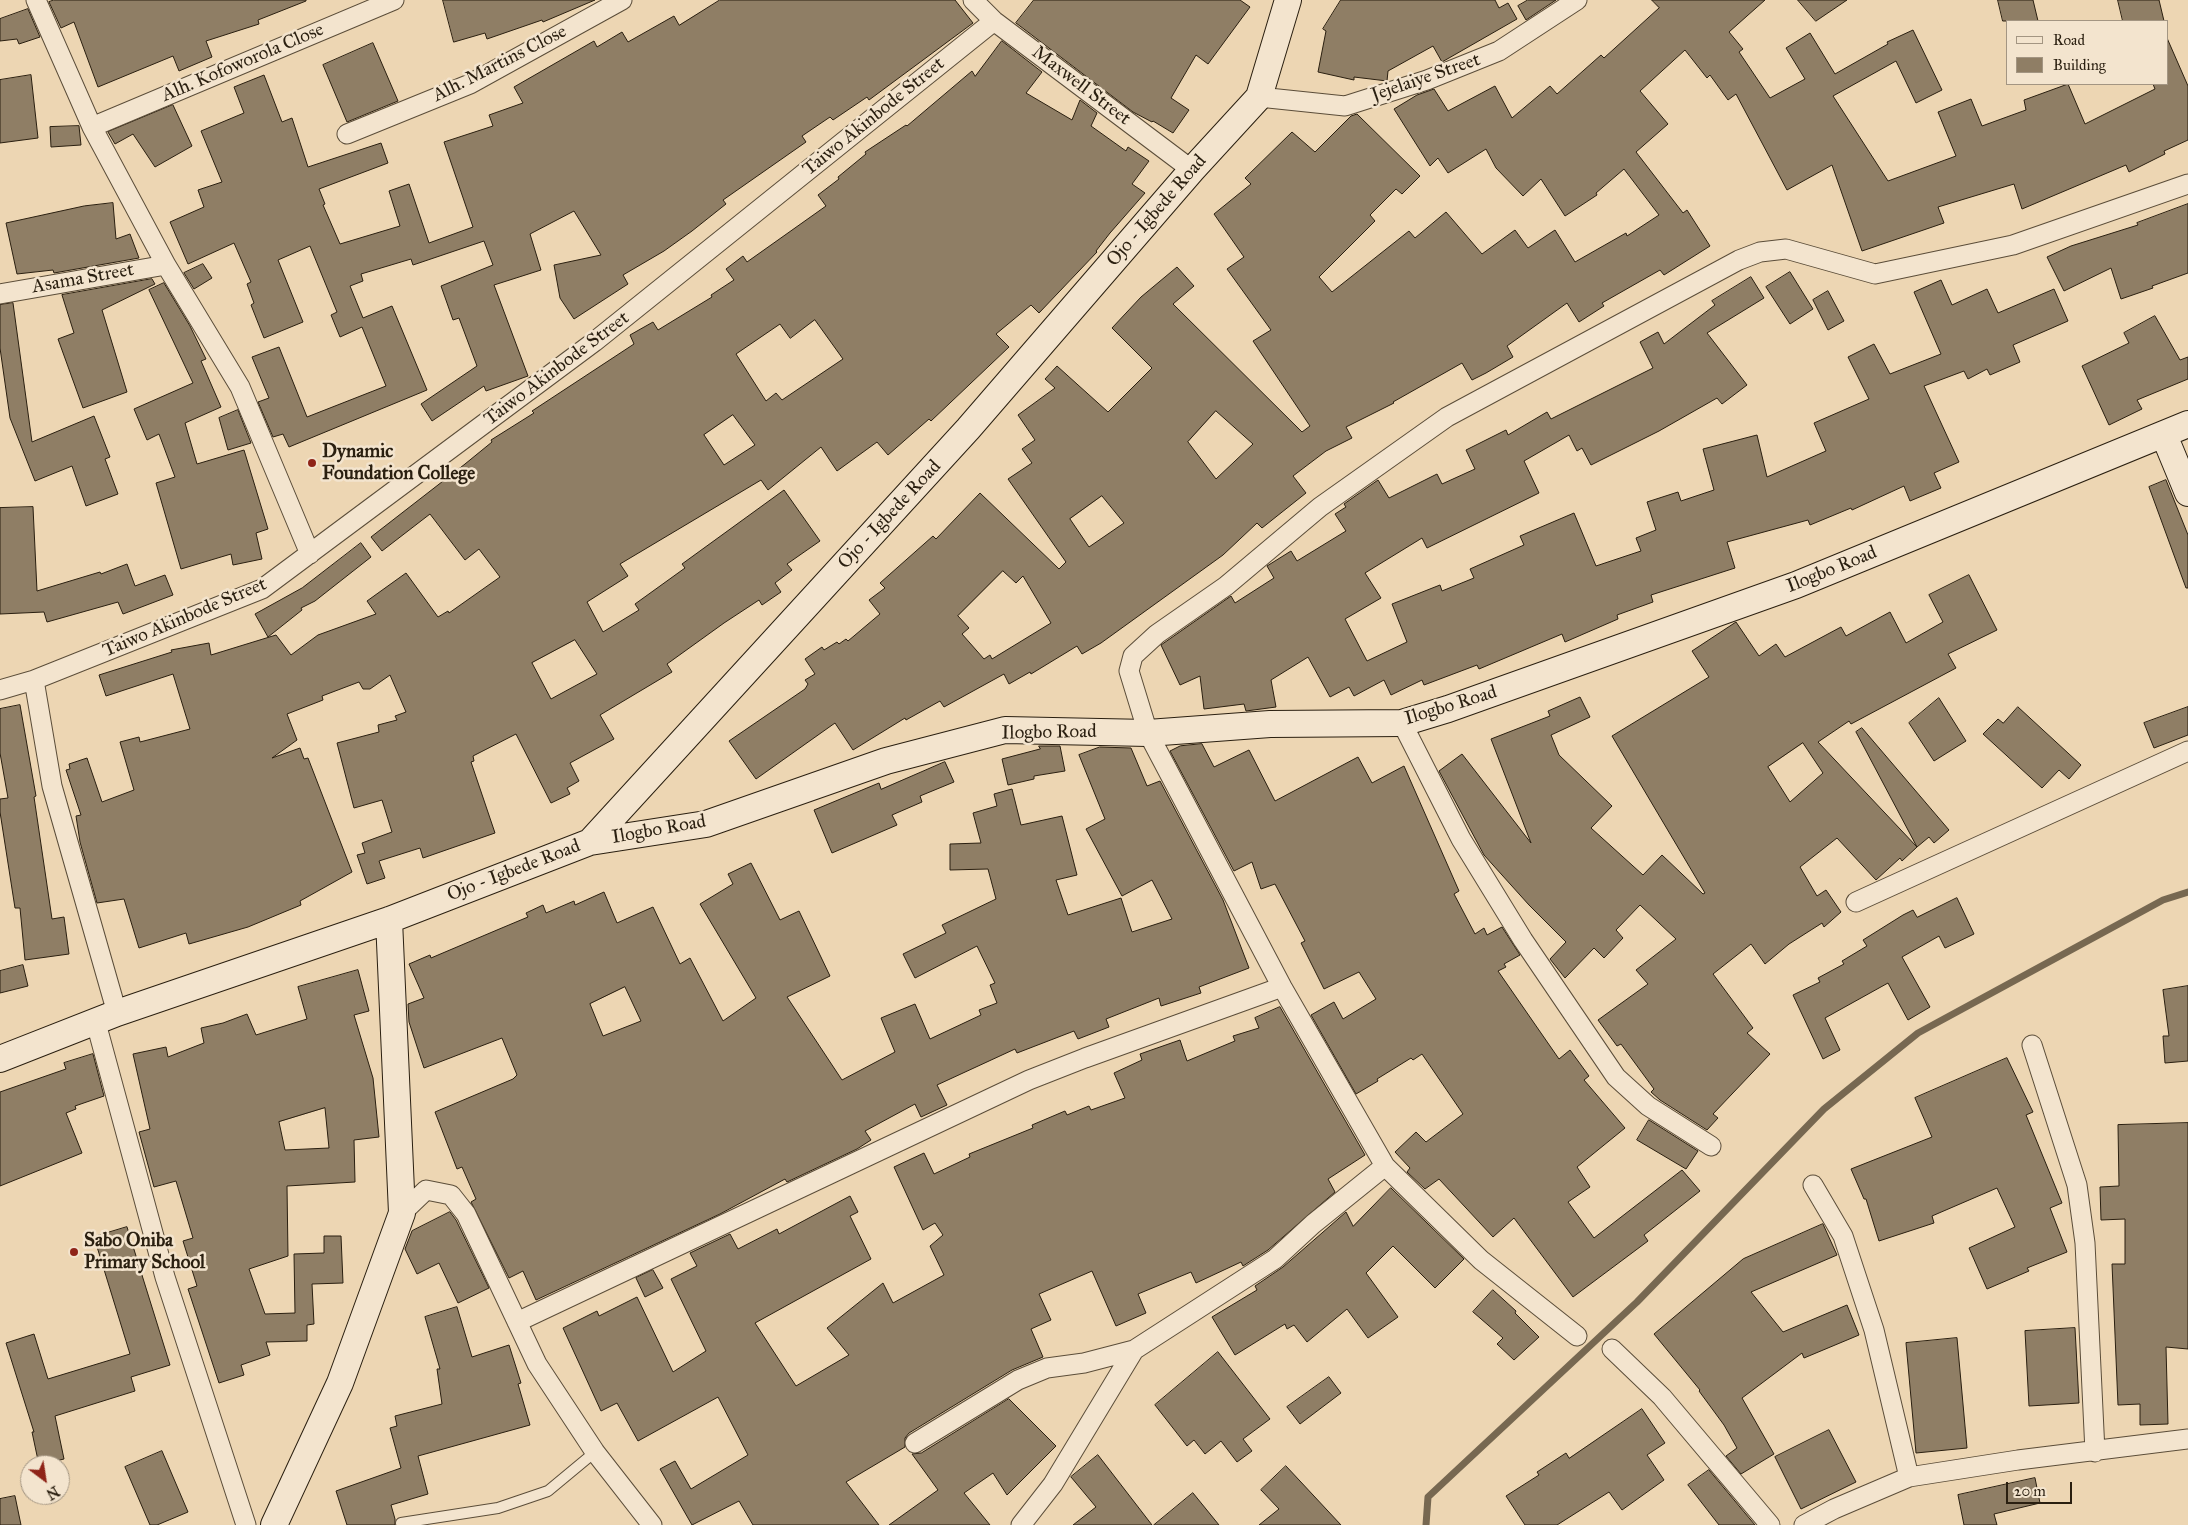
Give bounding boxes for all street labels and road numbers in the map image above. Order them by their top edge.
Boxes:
street label: Alh. Kofoworola Close [159,19,327,107]
street label: Alh. Martins Close [429,20,571,108]
street label: Maxwell Street [1027,41,1135,131]
street label: Jejelaiye Street [1369,49,1483,107]
street label: Taiwo Akinbode Street [799,53,949,181]
street label: Ojo - Igbede Road [1102,150,1212,272]
street label: Asama Street [30,259,136,299]
street label: Taiwo Akinbode Street [480,307,634,431]
street label: Ojo - Igbede Road [834,456,946,574]
street label: Ilogbo Road [1784,542,1880,598]
street label: Taiwo Akinbode Street [100,573,270,663]
street label: Ilogbo Road [1402,681,1500,731]
street label: Ilogbo Road [1001,721,1097,745]
street label: Ilogbo Road [610,810,708,850]
street label: Ojo - Igbede Road [444,835,584,907]

